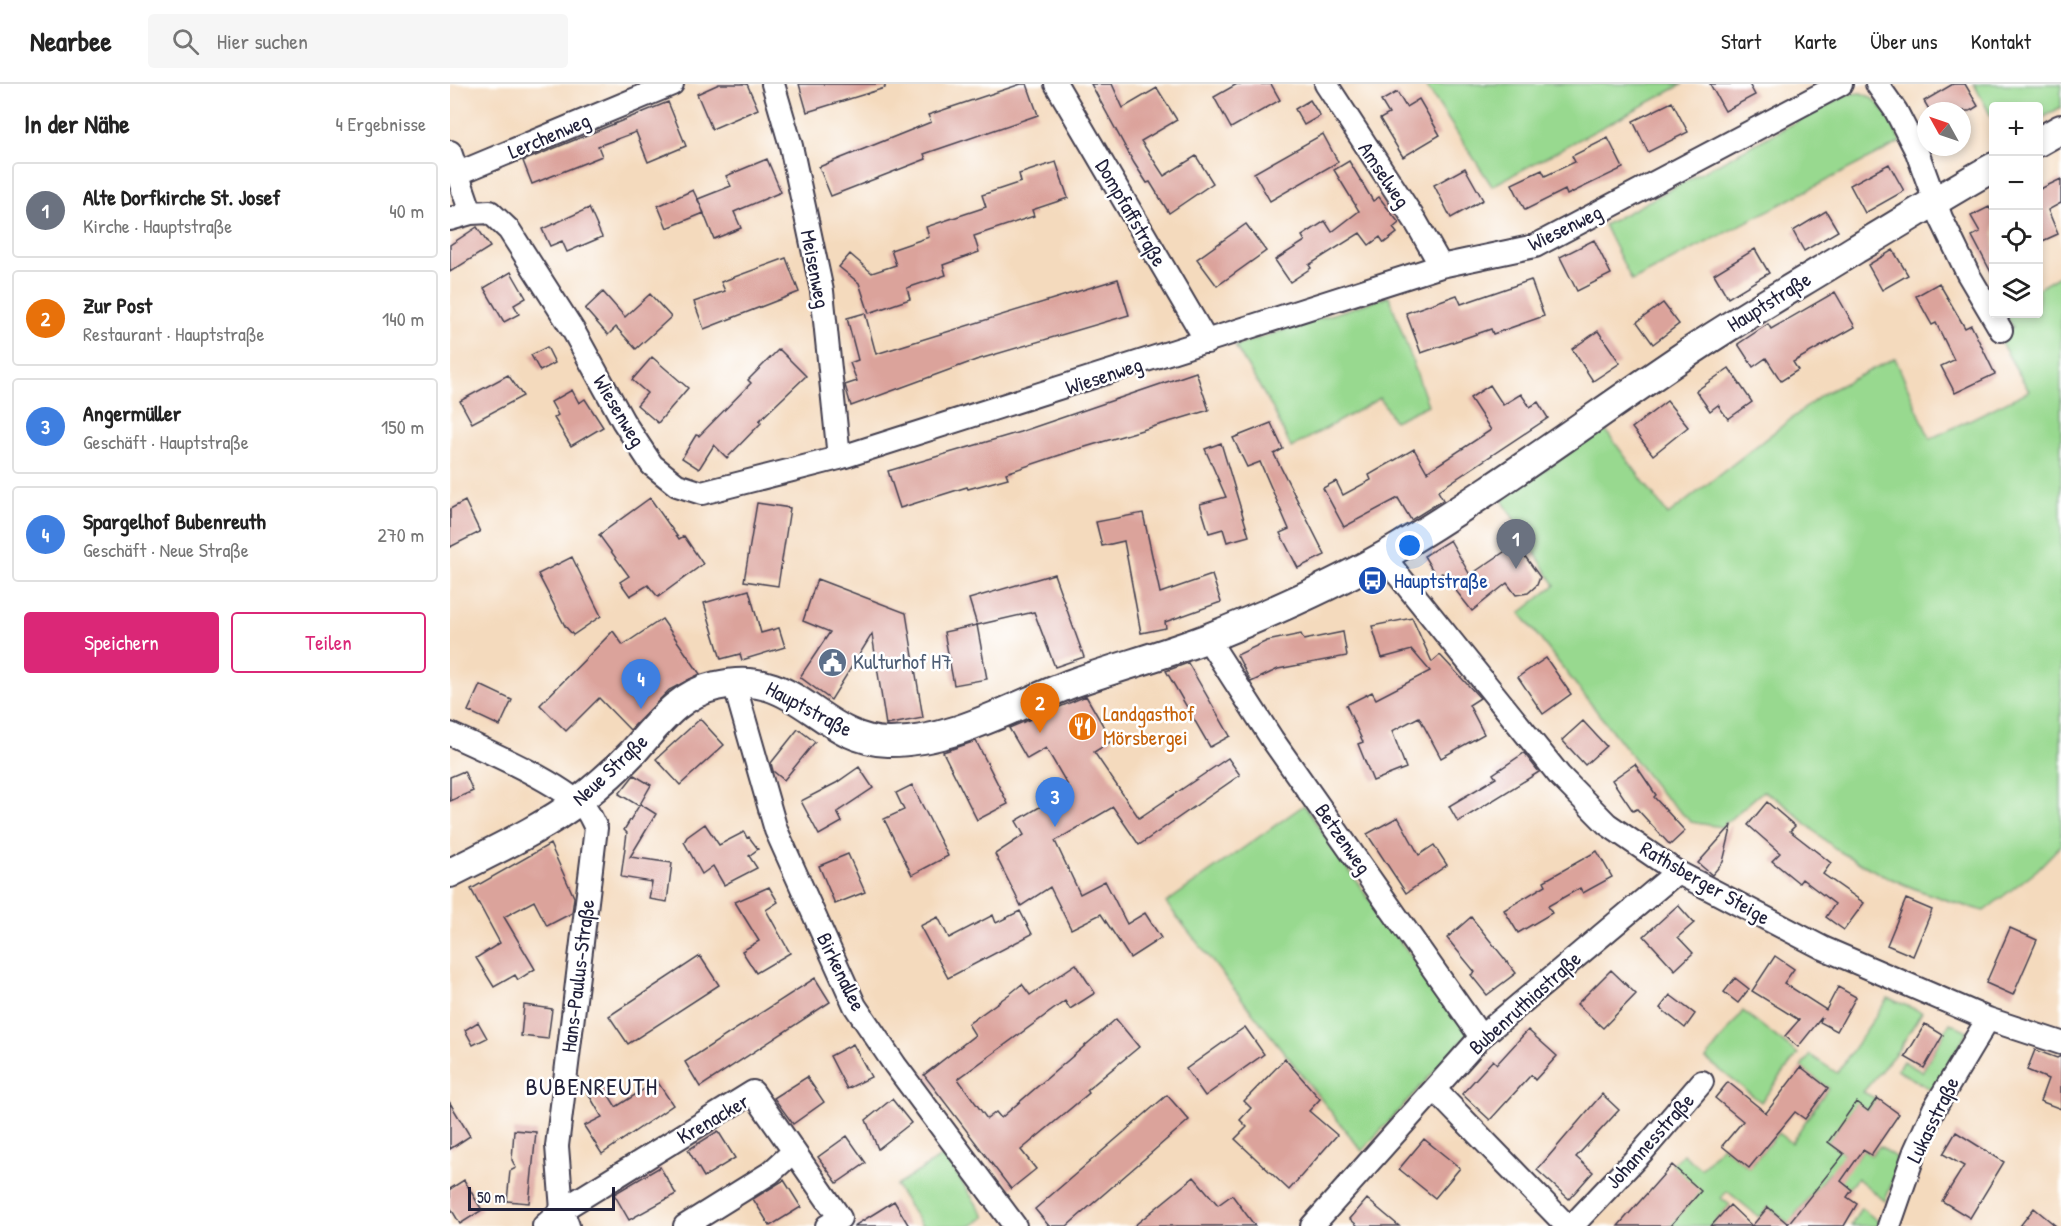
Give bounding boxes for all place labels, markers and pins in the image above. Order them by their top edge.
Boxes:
pin: 1 [1496,520,1536,569]
bus stop icon: Hauptstraße [1357,565,1389,597]
place label: Hauptstraße [1394,566,1488,595]
public building icon: Kulturhof H7 [816,646,848,678]
place label: Kulturhof H7 [853,647,952,676]
pin: 4 [622,660,660,709]
pin: 2 [1020,684,1060,733]
place label: Landgasthof Mörsbergei [1103,699,1195,752]
restaurant icon: Landgasthof Mörsbergei [1066,710,1098,742]
pin: 3 [1036,778,1074,827]

